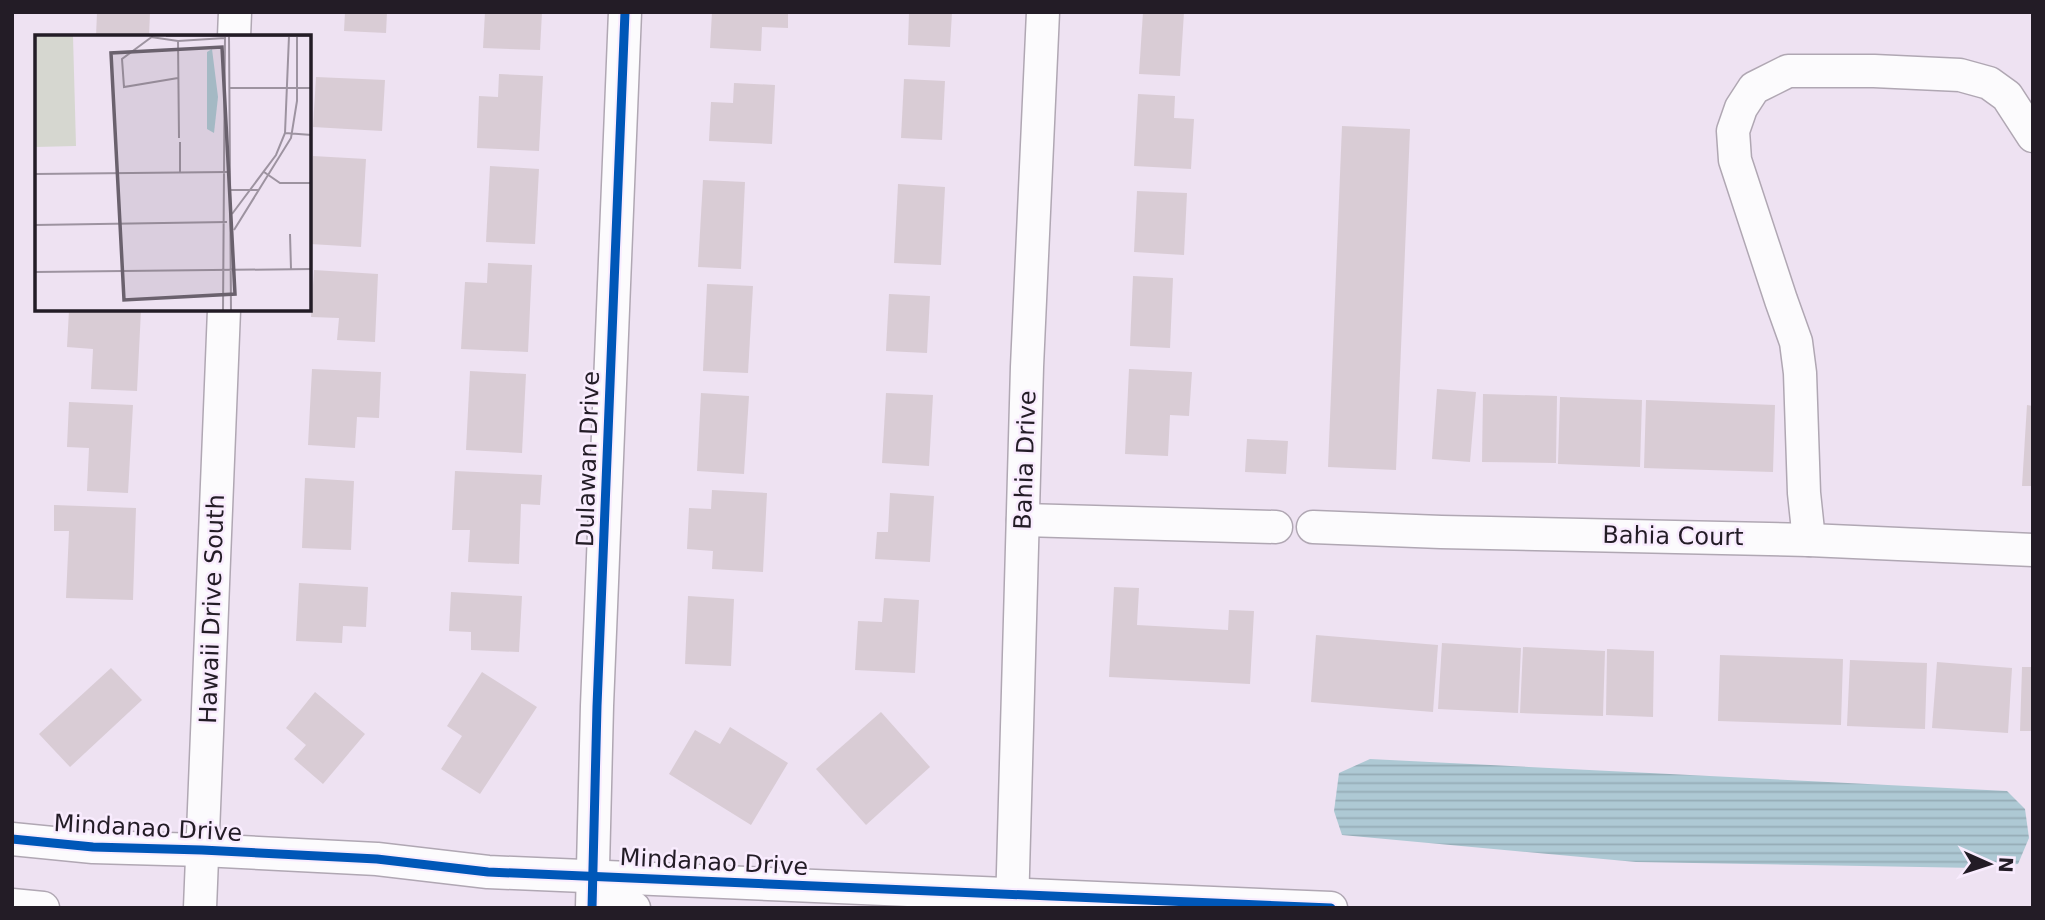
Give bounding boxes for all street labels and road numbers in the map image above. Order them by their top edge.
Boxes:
street label: Dulawan Drive [571,370,605,548]
street label: Bahia Drive [1009,390,1041,530]
street label: Hawaii Drive South [194,494,230,724]
street label: Bahia Court [1602,521,1744,551]
street label: Mindanao Drive [53,809,243,847]
street label: Mindanao Drive [619,843,809,881]

